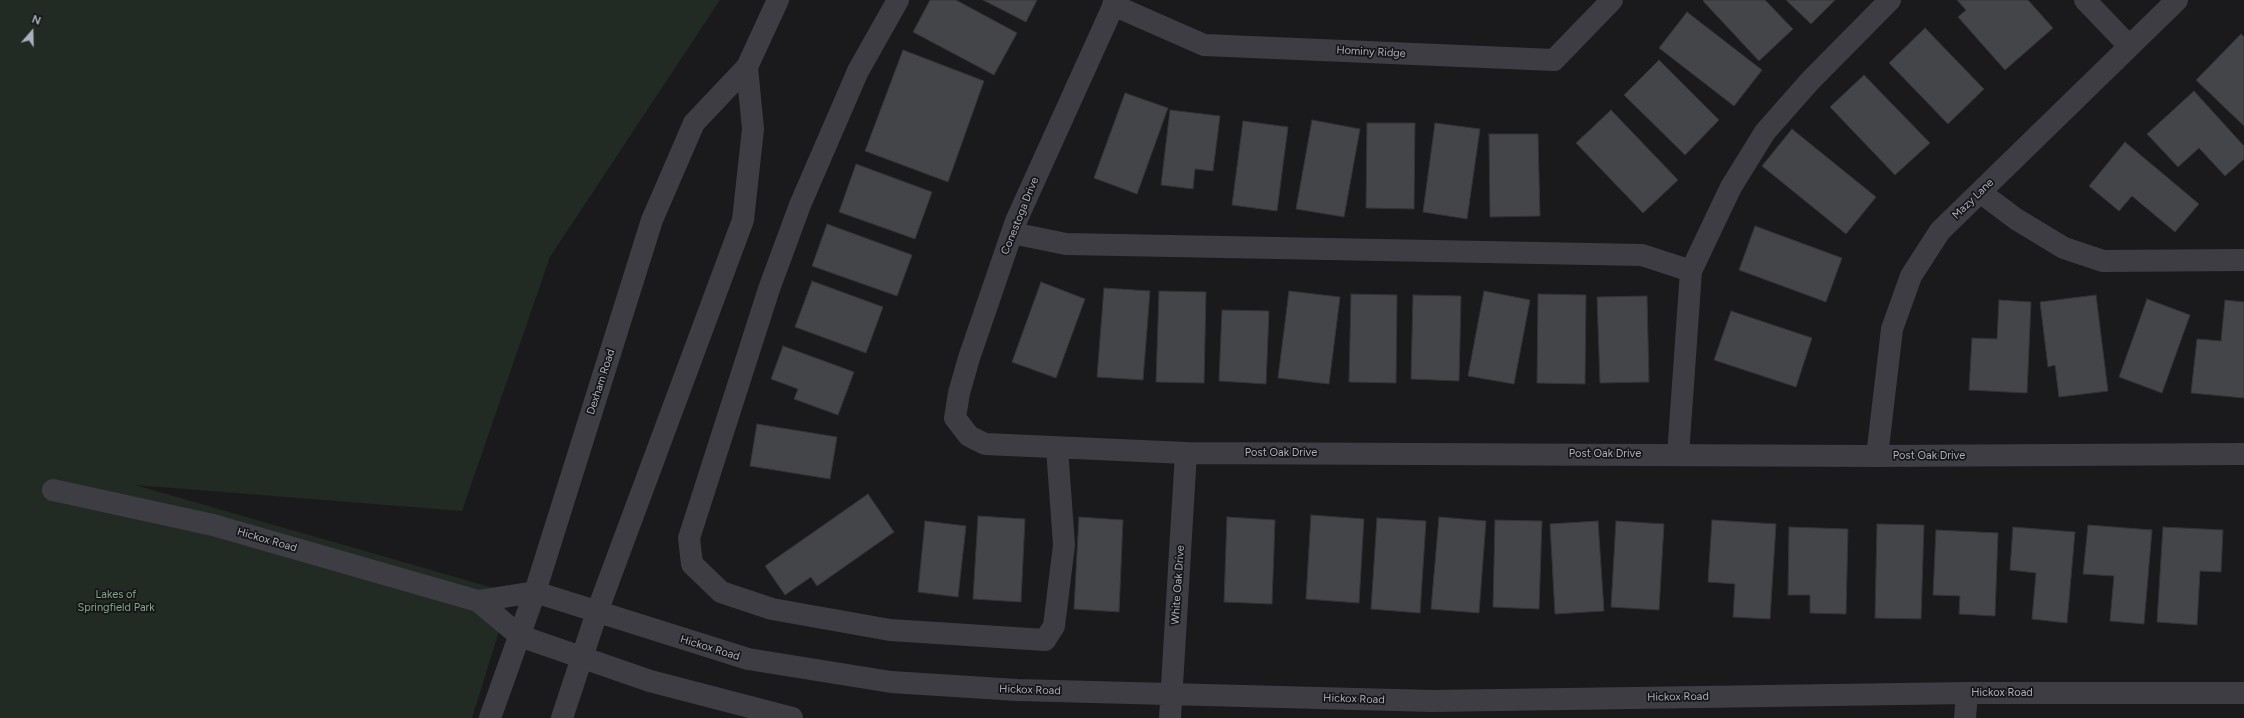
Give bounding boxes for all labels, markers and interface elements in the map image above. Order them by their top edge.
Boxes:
north arrow [12,12,52,52]
text: N [30,13,42,28]
street label: Hominy Ridge [1336,44,1406,60]
street label: Conestoga Drive [998,175,1042,257]
street label: Mazy Lane [1950,176,1996,222]
street label: Dexham Road [584,348,618,416]
street label: Post Oak Drive [1245,446,1317,460]
street label: Post Oak Drive [1569,447,1641,461]
street label: Post Oak Drive [1893,449,1965,463]
street label: Hickox Road [236,525,298,555]
street label: White Oak Drive [1169,545,1187,625]
park label: Lakes of Springfield Park [77,588,155,614]
street label: Hickox Road [679,633,741,663]
street label: Hickox Road [999,682,1061,698]
street label: Hickox Road [1971,686,2033,700]
street label: Hickox Road [1647,690,1709,704]
street label: Hickox Road [1323,691,1385,707]

